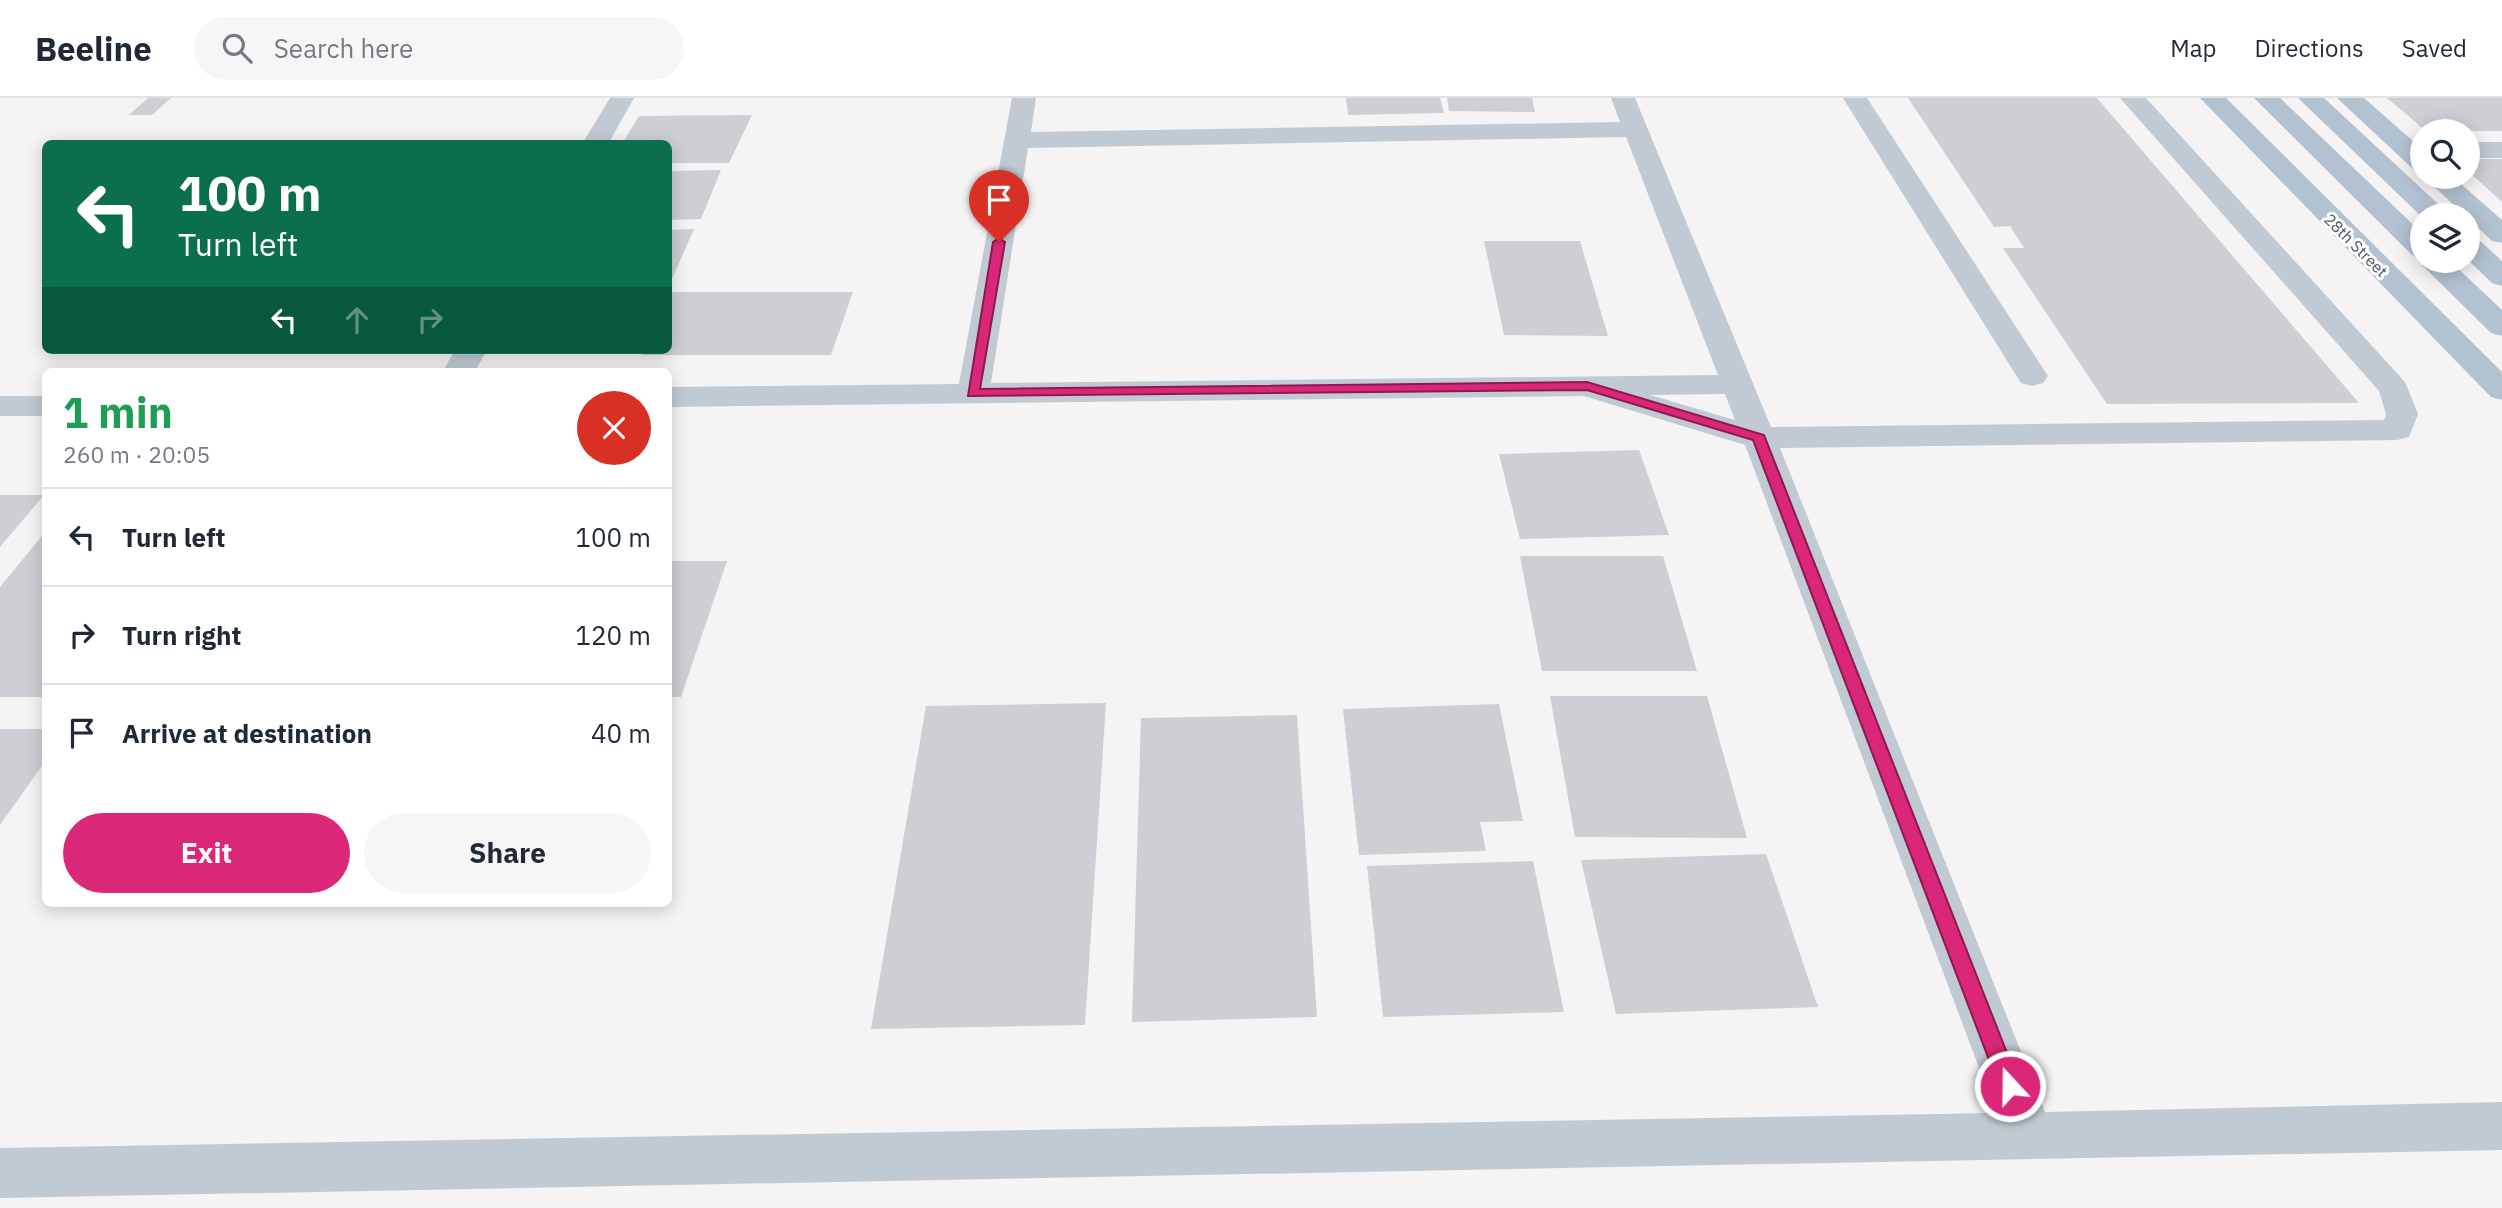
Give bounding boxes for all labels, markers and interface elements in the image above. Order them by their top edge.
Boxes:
search box [194,17,684,80]
text: Beeline [35,27,152,70]
icon: search [218,29,256,67]
text: Search here [274,31,413,65]
text: Map [2170,32,2216,64]
text: Directions [2254,32,2364,64]
text: Saved [2402,32,2467,64]
map controls [2410,119,2480,273]
button: search [2410,119,2480,189]
text: 100 m [178,161,322,224]
icon: left [63,168,154,259]
pin [969,170,1029,242]
icon: arrive [980,181,1018,219]
button: layers [2410,203,2480,273]
street label: 28th Street [2320,209,2392,281]
text: Turn left [178,223,298,265]
icon: left [265,301,303,339]
icon: ahead [338,301,376,339]
icon: right [411,301,449,339]
text: 1 min [63,385,173,440]
button: close [577,391,651,465]
text: 260 m · 20:05 [63,439,210,469]
icon: left [63,518,101,556]
text: Turn left [122,520,225,554]
text: 100 m [575,520,651,554]
icon: right [63,616,101,654]
text: Turn right [122,618,241,652]
text: 120 m [575,618,651,652]
icon: arrive [63,714,101,752]
text: Arrive at destination [122,716,372,750]
text: 40 m [591,716,651,750]
button: Exit [63,813,350,893]
button: Share [364,813,651,893]
position arrow [1973,1049,2047,1123]

